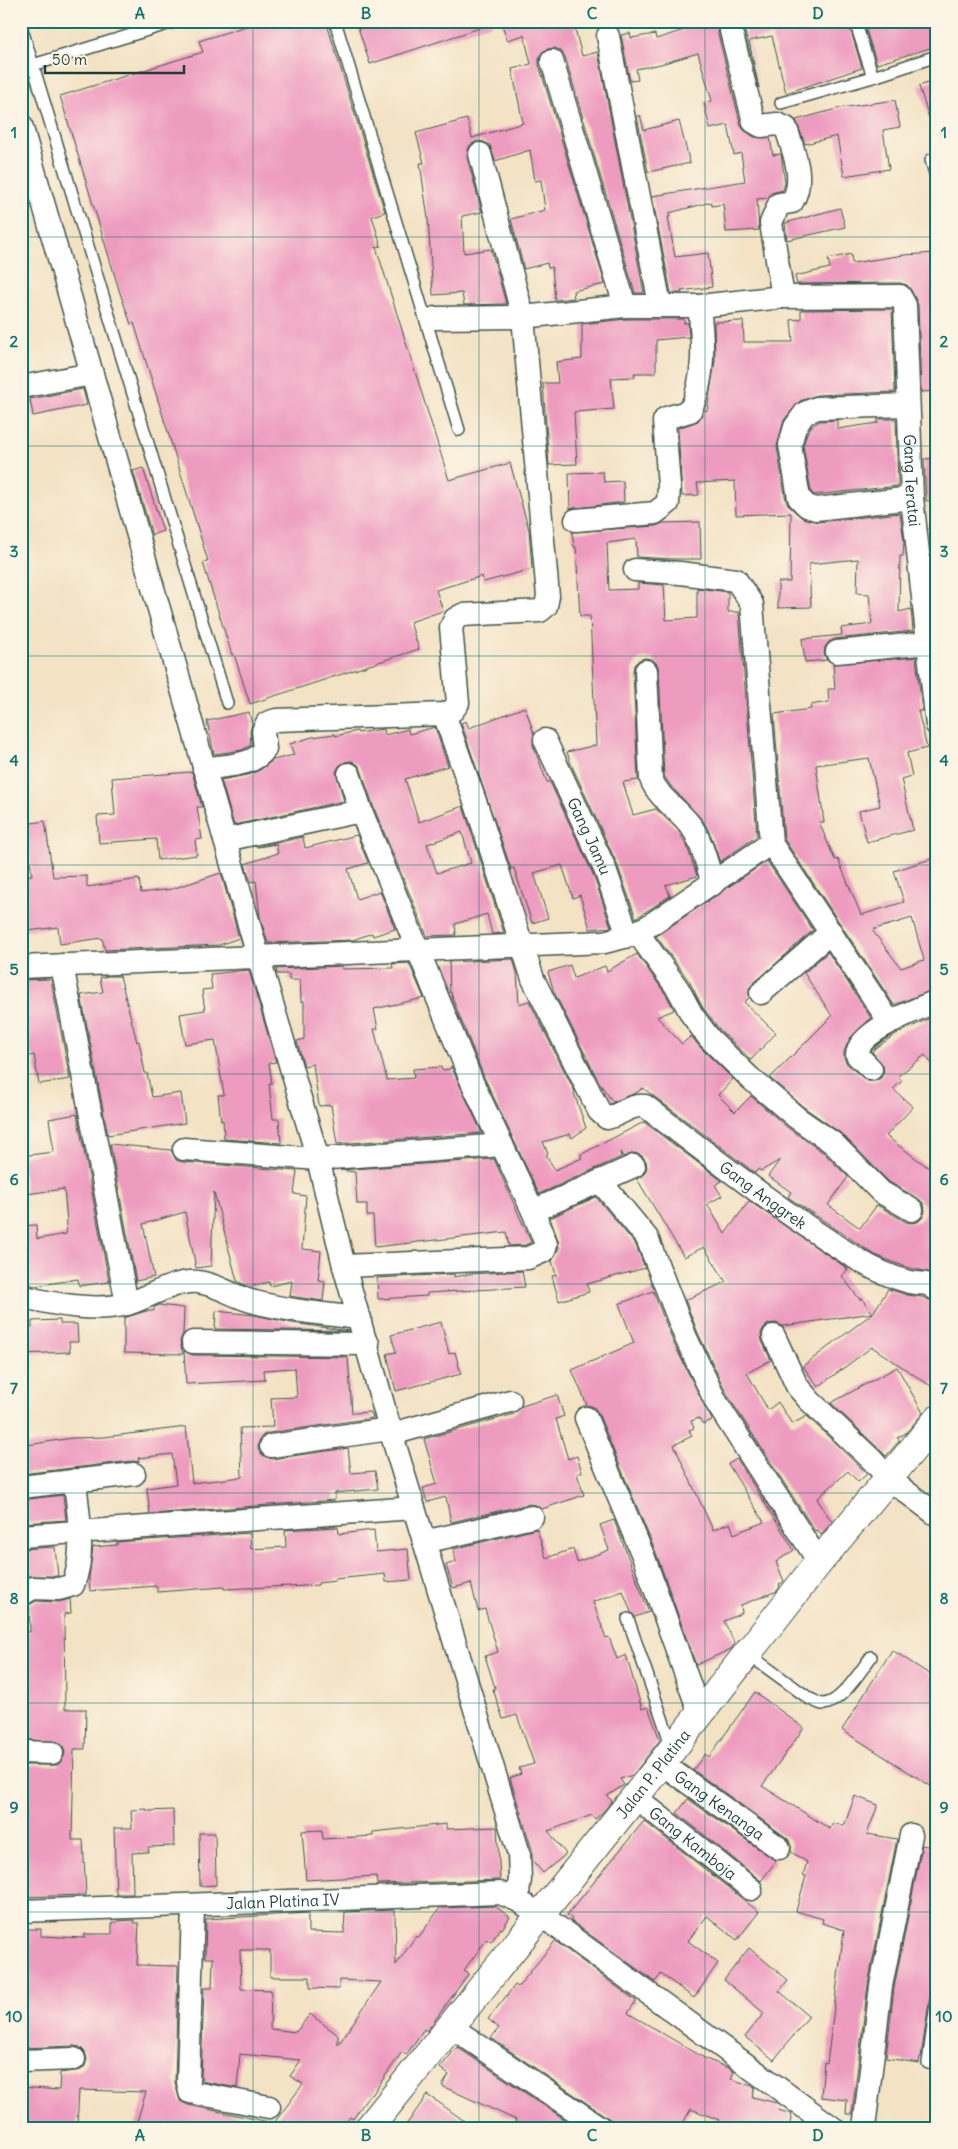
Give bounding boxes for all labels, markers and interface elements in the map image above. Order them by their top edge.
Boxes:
text: A [135,3,145,23]
text: B [361,3,372,23]
text: C [587,3,598,23]
text: D [812,3,824,23]
scale bar [45,42,184,74]
text: 50 m [52,50,87,69]
text: 1 [11,122,17,142]
text: 1 [941,122,947,142]
text: 2 [10,331,19,351]
text: 2 [940,331,949,351]
street label: Gang Teratai [900,434,925,528]
text: 3 [9,541,19,561]
text: 3 [939,541,949,561]
text: 4 [9,750,19,770]
text: 4 [939,750,949,770]
street label: Gang Jamu [563,794,616,877]
text: 5 [9,959,19,979]
text: 5 [939,959,949,979]
street label: Gang Anggrek [716,1157,811,1233]
text: 6 [9,1169,19,1189]
text: 6 [939,1169,949,1189]
text: 7 [10,1378,18,1398]
text: 7 [940,1378,948,1398]
text: 8 [9,1588,19,1608]
text: 8 [939,1588,949,1608]
street label: Jalan P. Platina [612,1725,694,1823]
street label: Gang Kenanga [670,1766,769,1844]
text: 9 [9,1797,19,1817]
text: 9 [939,1797,949,1817]
street label: Gang Kamboja [645,1802,741,1884]
street label: Jalan Platina IV [226,1889,340,1913]
text: 10 [6,2006,22,2026]
text: 10 [936,2006,952,2026]
text: A [135,2125,145,2145]
text: B [361,2125,372,2145]
text: C [587,2125,598,2145]
text: D [812,2125,824,2145]

